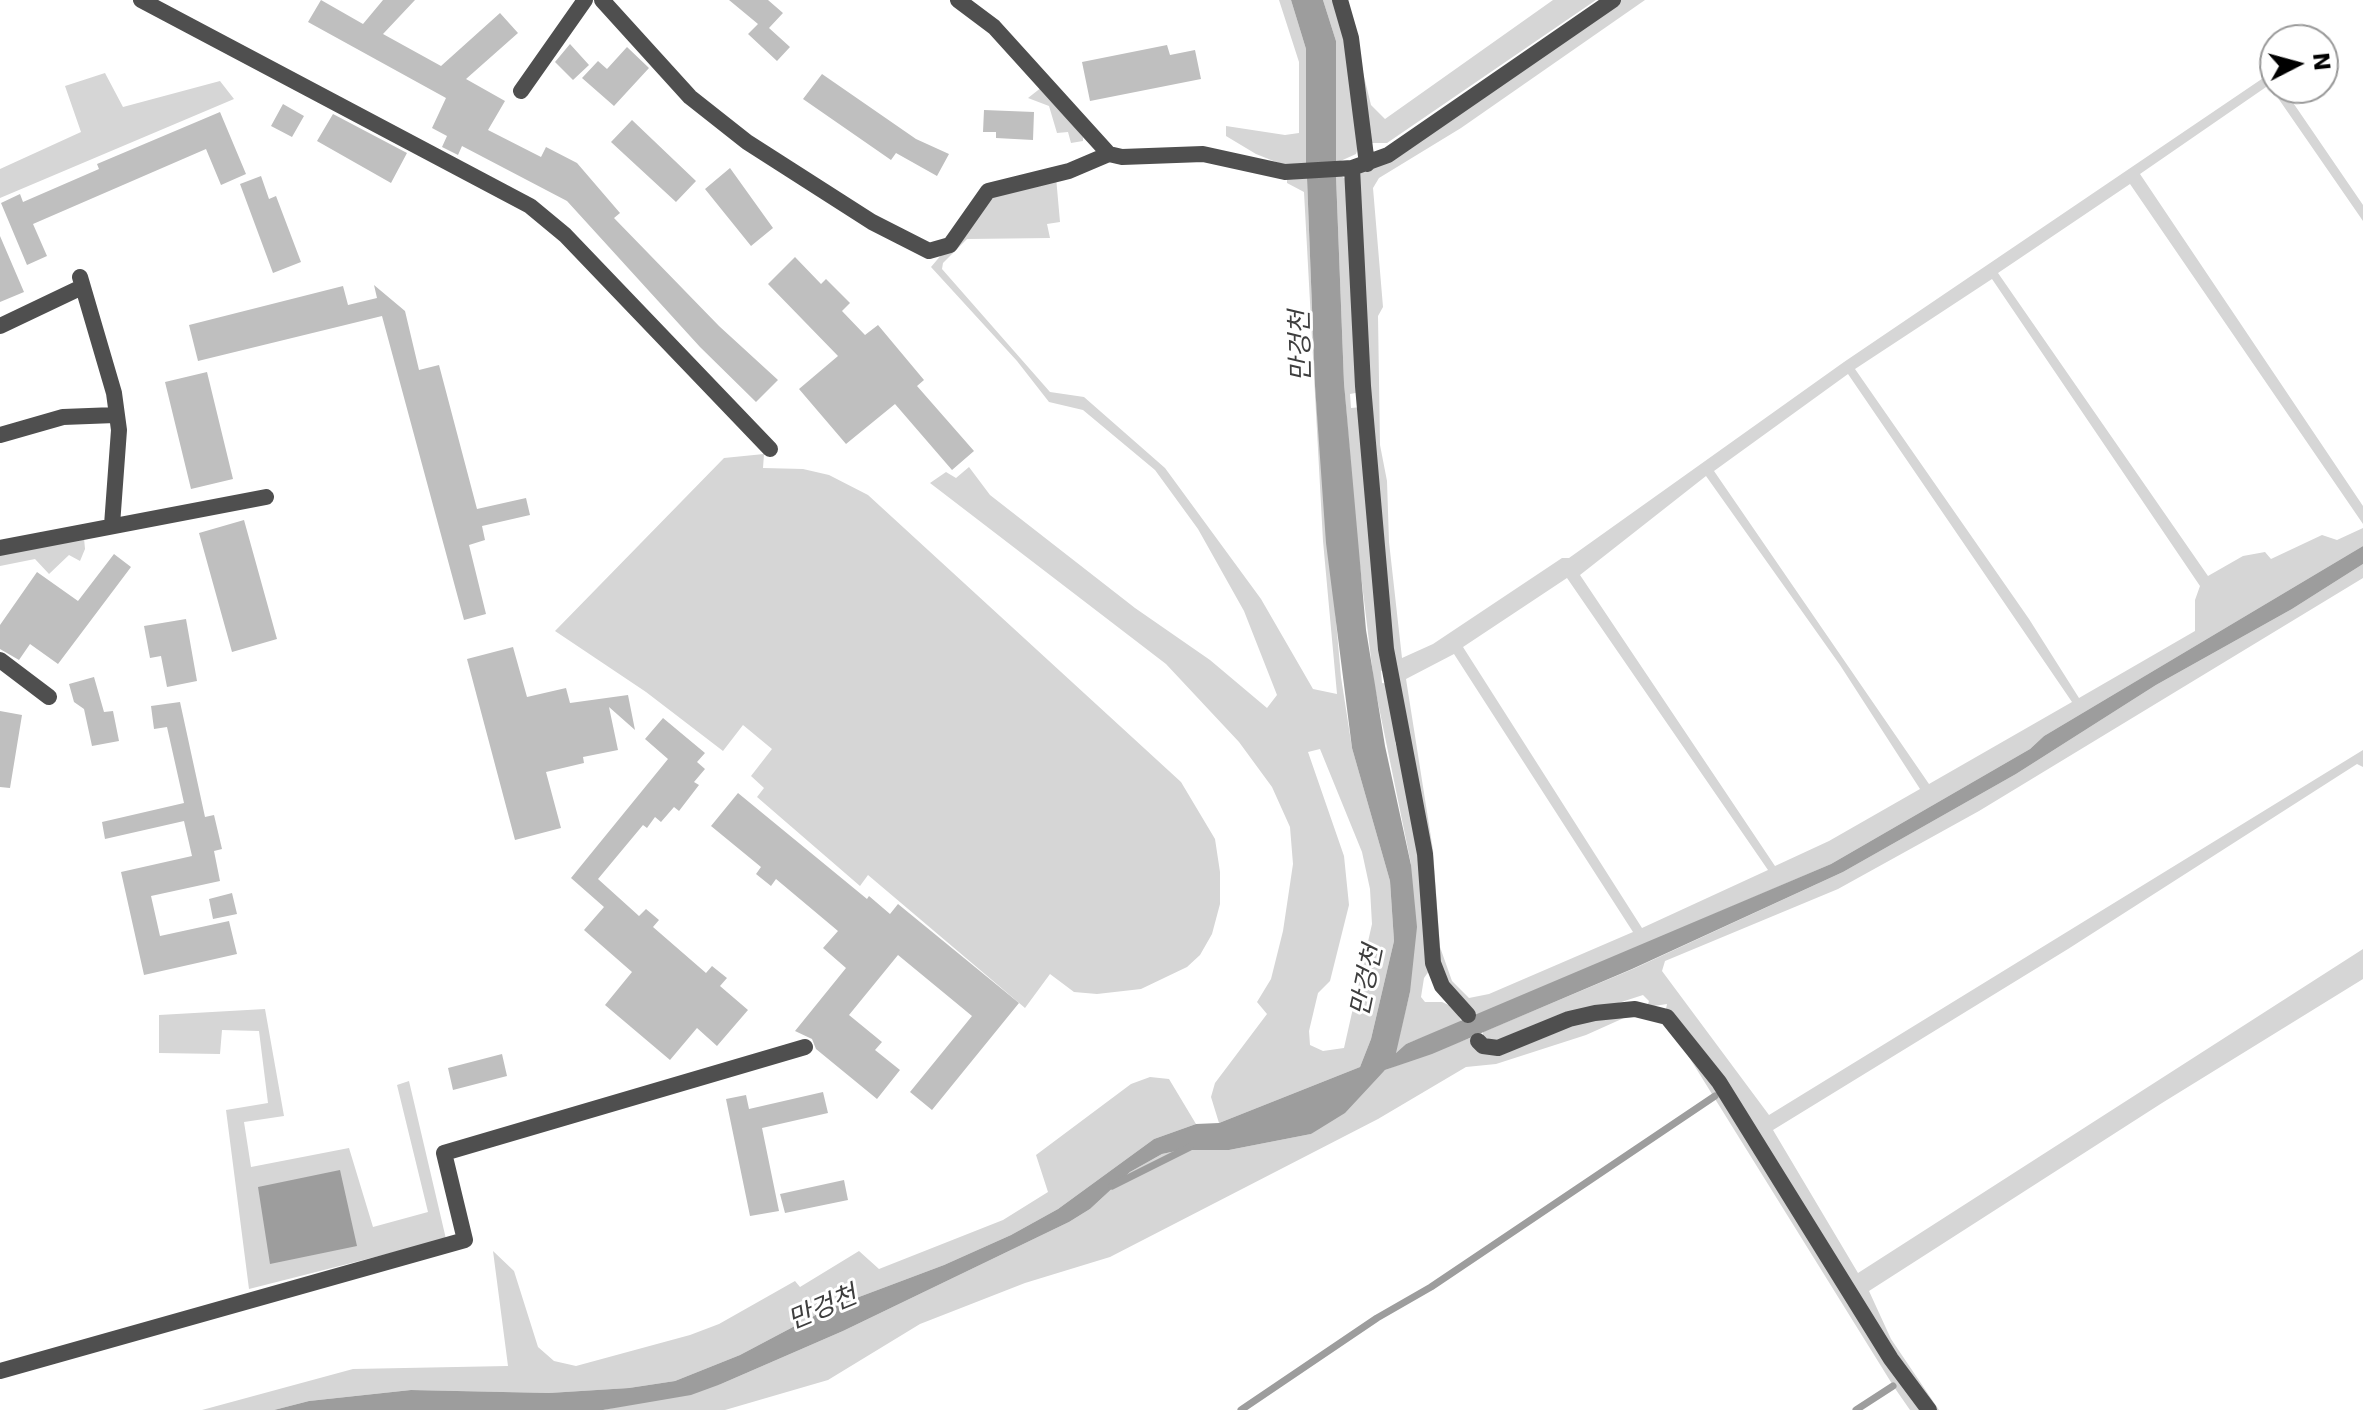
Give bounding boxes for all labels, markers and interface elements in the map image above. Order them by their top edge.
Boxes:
north arrow [2259,24,2339,104]
text: N [2308,51,2335,72]
water label: 만겅천 [1286,310,1318,382]
water label: 만겅천 [1345,943,1391,1019]
water label: 만겅천 [784,1281,862,1337]

